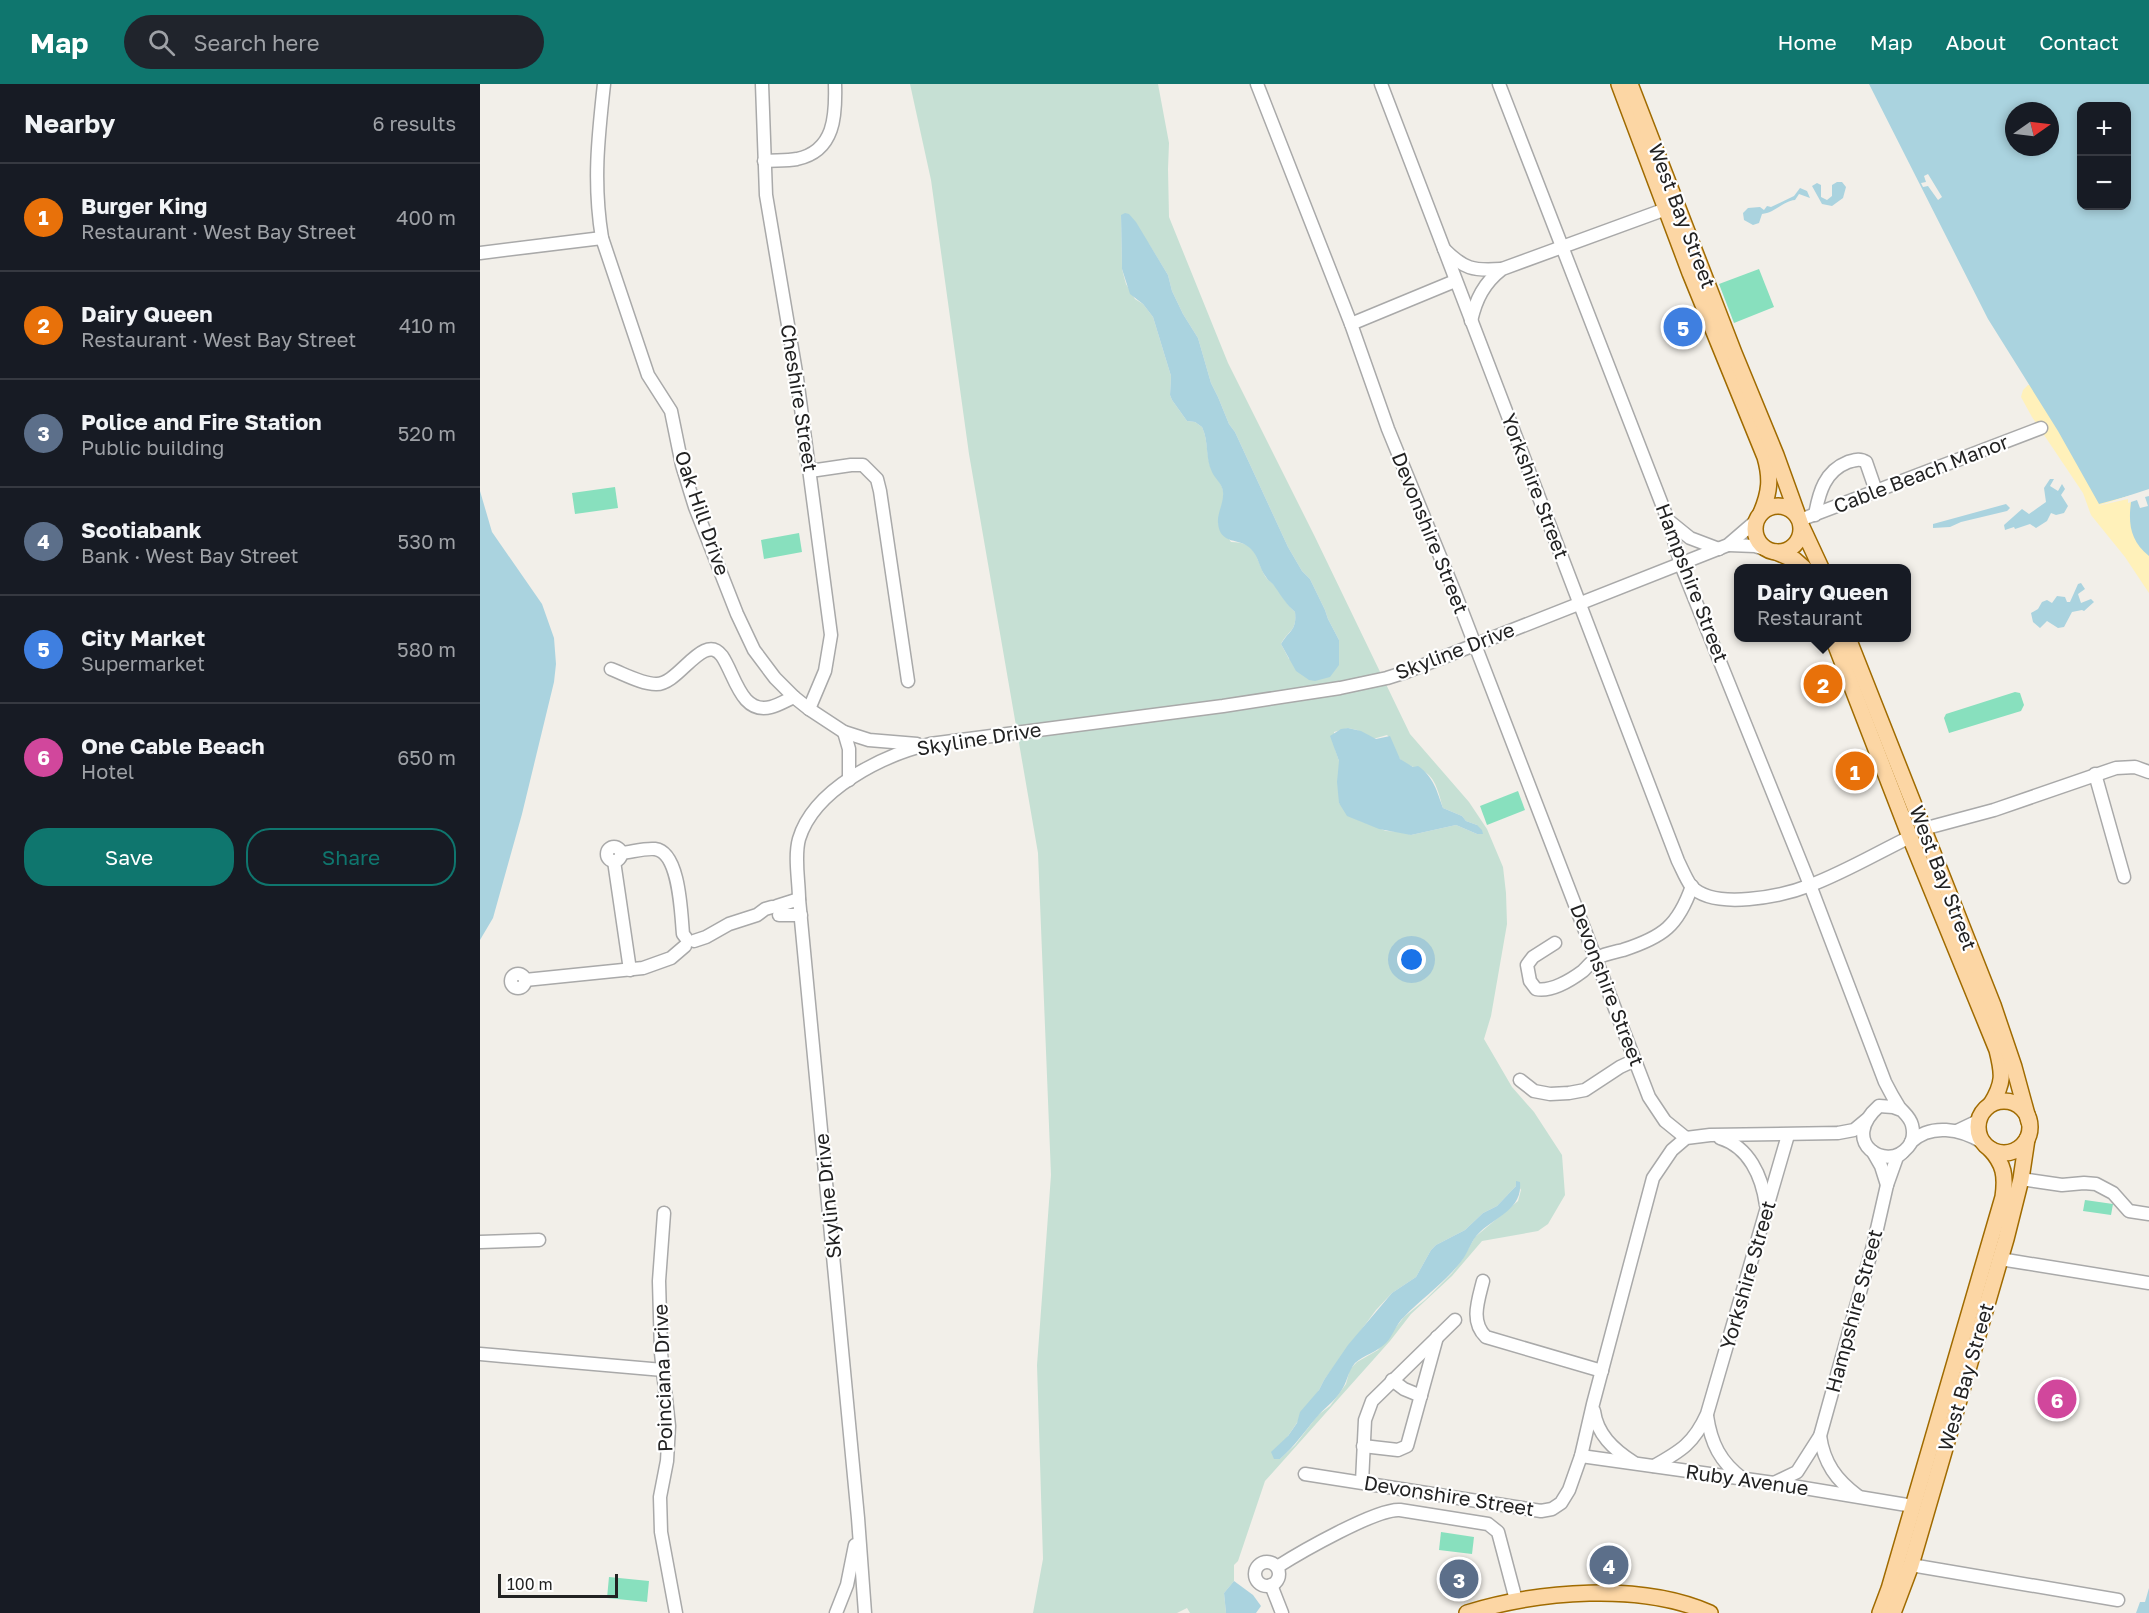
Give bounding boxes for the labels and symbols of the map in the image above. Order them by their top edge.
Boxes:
north arrow [2005,102,2059,156]
street label: West Bay Street [1644,140,1722,292]
pin: 5 [1664,304,1702,350]
street label: Cheshire Street [776,322,824,473]
street label: Yorkshire Street [1497,409,1575,562]
street label: Cable Beach Manor [1830,429,2012,517]
street label: Oak Hill Drive [670,447,736,578]
street label: Devonshire Street [1388,448,1474,617]
street label: Hampshire Street [1652,500,1734,665]
street label: Skyline Drive [1392,616,1518,684]
pin: 2 [1804,662,1842,706]
street label: Skyline Drive [915,716,1043,760]
pin: 1 [1836,748,1874,794]
street label: West Bay Street [1905,802,1983,954]
street label: Devonshire Street [1566,900,1650,1069]
your location [1397,945,1426,974]
street label: Skyline Drive [808,1132,846,1260]
street label: Yorkshire Street [1714,1197,1780,1352]
street label: Hampshire Street [1820,1226,1886,1395]
street label: West Bay Street [1932,1300,1998,1454]
street label: Poinciana Drive [647,1304,677,1453]
pin: 6 [2038,1376,2076,1422]
street label: Ruby Avenue [1684,1458,1810,1500]
street label: Devonshire Street [1362,1470,1536,1520]
pin: 4 [1590,1542,1628,1588]
pin: 3 [1440,1556,1478,1602]
scale bar [498,1571,618,1598]

